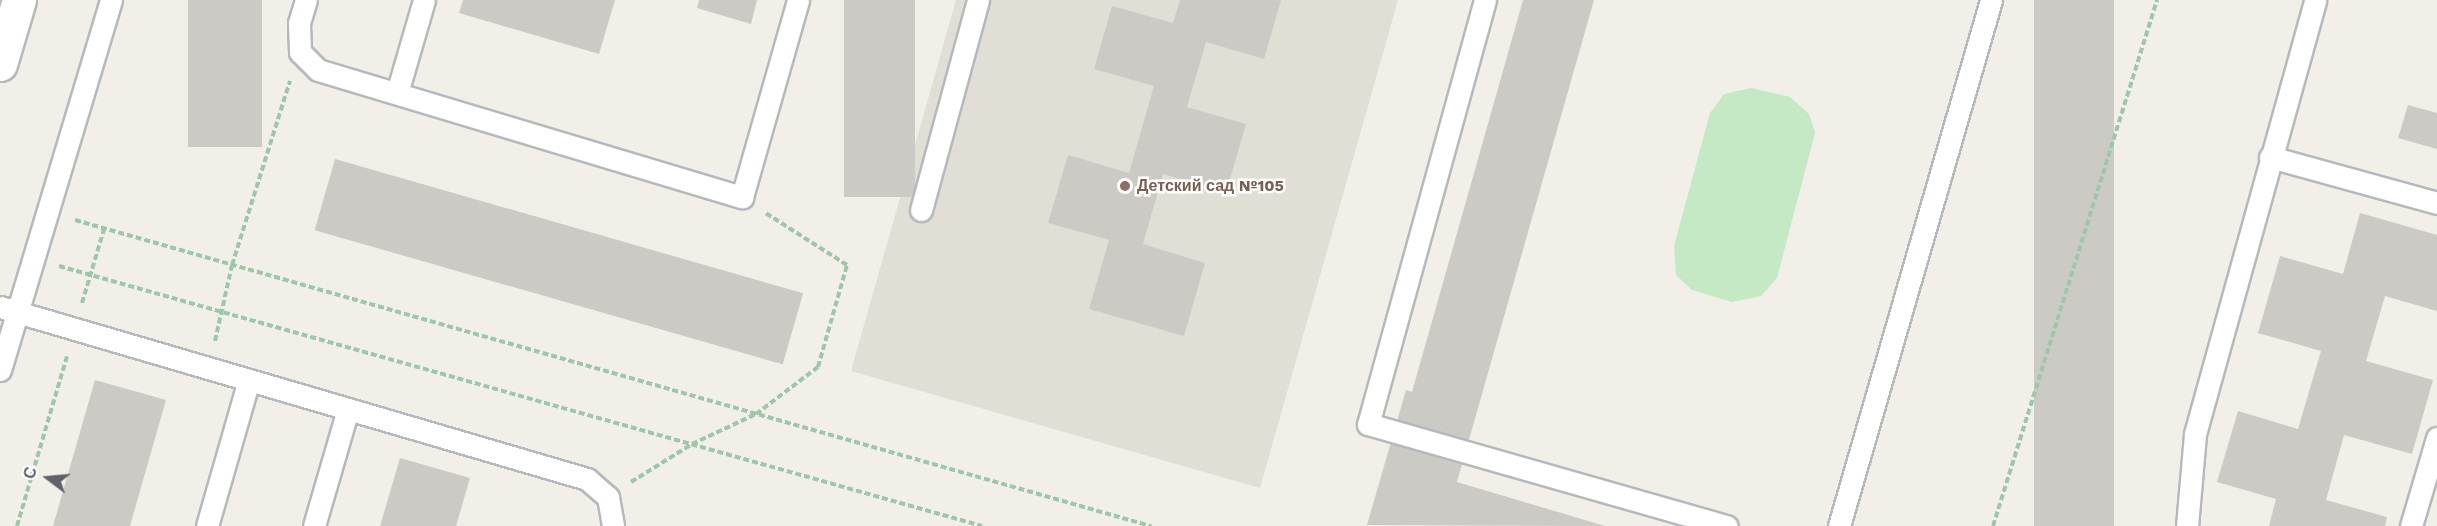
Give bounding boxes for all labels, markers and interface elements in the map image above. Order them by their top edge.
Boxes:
place label: Детский сад №105 [1137,176,1284,196]
marker: Детский сад №105 [1118,179,1132,193]
north arrow [18,448,78,508]
text: С [19,465,41,481]

